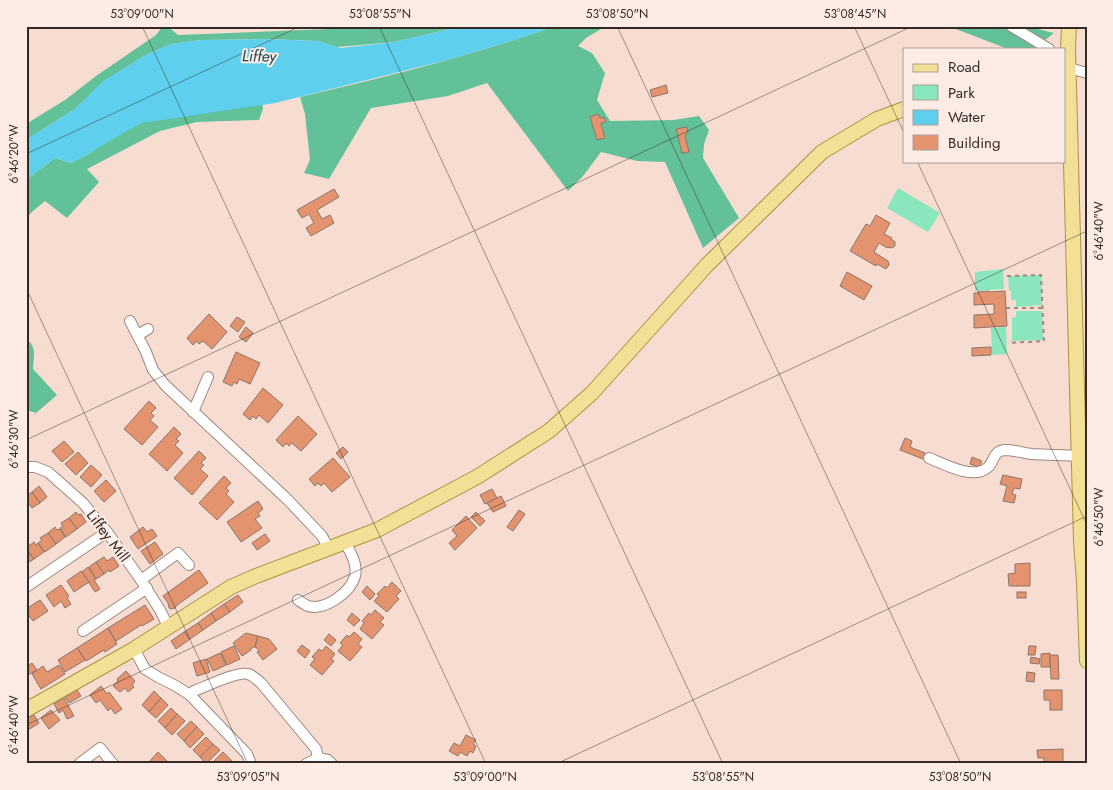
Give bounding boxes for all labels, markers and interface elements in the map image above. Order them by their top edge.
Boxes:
text: 53°09'00"N [110,5,174,23]
text: 53°08'55"N [349,5,411,23]
text: 53°08'50"N [586,5,648,23]
text: 53°08'45"N [824,5,886,23]
water label: Liffey [242,44,278,68]
legend [903,48,1066,162]
text: Road [948,56,980,78]
text: Park [948,82,975,104]
text: Water [948,106,986,128]
text: 6°46'20"W [5,124,23,184]
text: Building [948,132,1000,154]
text: 6°46'40"W [1090,201,1108,261]
text: 6°46'30"W [5,409,23,468]
text: 6°46'50"W [1090,487,1108,547]
street label: Liffey Mill [81,505,135,567]
text: 6°46'40"W [5,695,23,755]
text: 53°09'05"N [216,768,280,786]
text: 53°09'00"N [453,768,517,786]
text: 53°08'55"N [692,768,754,786]
text: 53°08'50"N [929,768,991,786]

